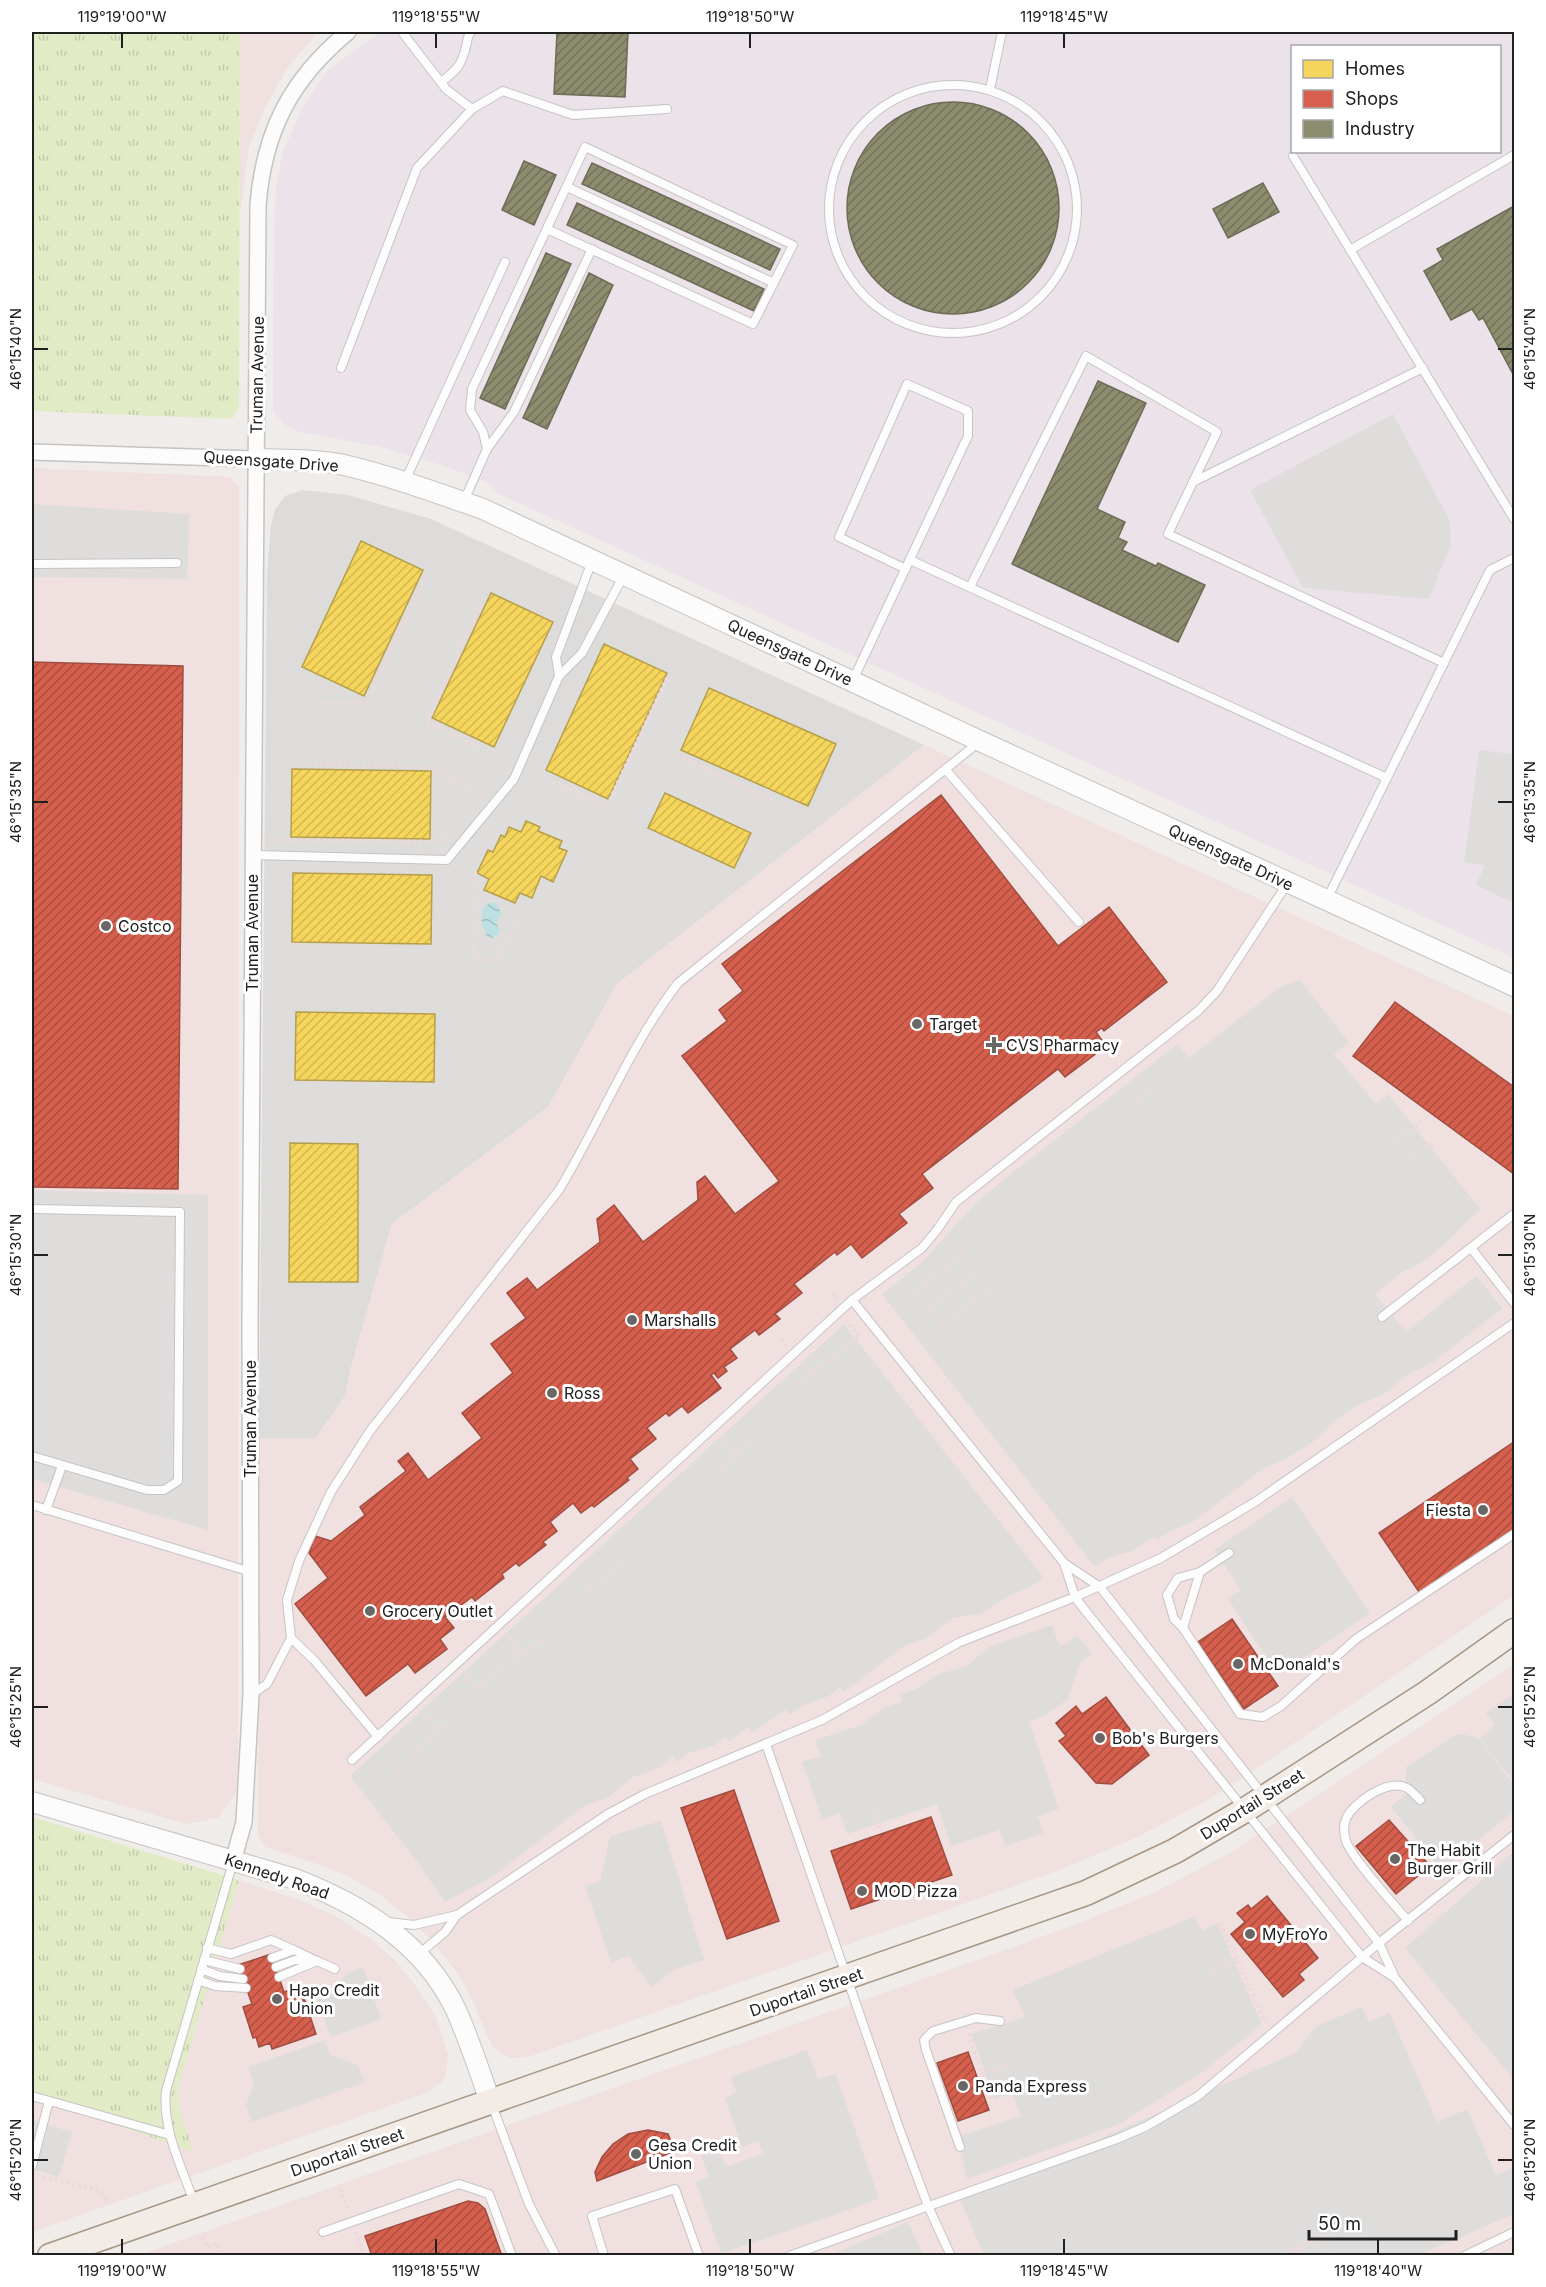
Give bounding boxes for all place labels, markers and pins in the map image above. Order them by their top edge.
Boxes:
place label: Costco [118,916,172,936]
marker: Costco [99,919,113,933]
place label: Target [929,1014,977,1034]
marker: Target [910,1017,924,1031]
place label: CVS Pharmacy [1006,1035,1119,1055]
marker: CVS Pharmacy [987,1038,1001,1052]
place label: Marshalls [644,1310,717,1330]
marker: Marshalls [625,1313,639,1327]
place label: Ross [564,1383,601,1403]
marker: Ross [545,1386,559,1400]
place label: Fiesta [1426,1500,1471,1520]
marker: Fiesta [1476,1503,1490,1517]
place label: Grocery Outlet [382,1601,493,1621]
marker: Grocery Outlet [363,1604,377,1618]
place label: McDonald's [1250,1654,1340,1674]
marker: McDonald's [1231,1657,1245,1671]
place label: Bob's Burgers [1112,1728,1219,1748]
marker: Bob's Burgers [1093,1731,1107,1745]
place label: The Habit Burger Grill [1407,1840,1492,1878]
marker: The Habit Burger Grill [1388,1852,1402,1866]
place label: MOD Pizza [874,1881,957,1901]
marker: MOD Pizza [855,1884,869,1898]
place label: MyFroYo [1262,1924,1328,1944]
marker: MyFroYo [1243,1927,1257,1941]
place label: Hapo Credit Union [289,1980,379,2018]
marker: Hapo Credit Union [270,1992,284,2006]
place label: Panda Express [975,2076,1087,2096]
marker: Panda Express [956,2079,970,2093]
place label: Gesa Credit Union [648,2135,737,2173]
marker: Gesa Credit Union [629,2147,643,2161]

